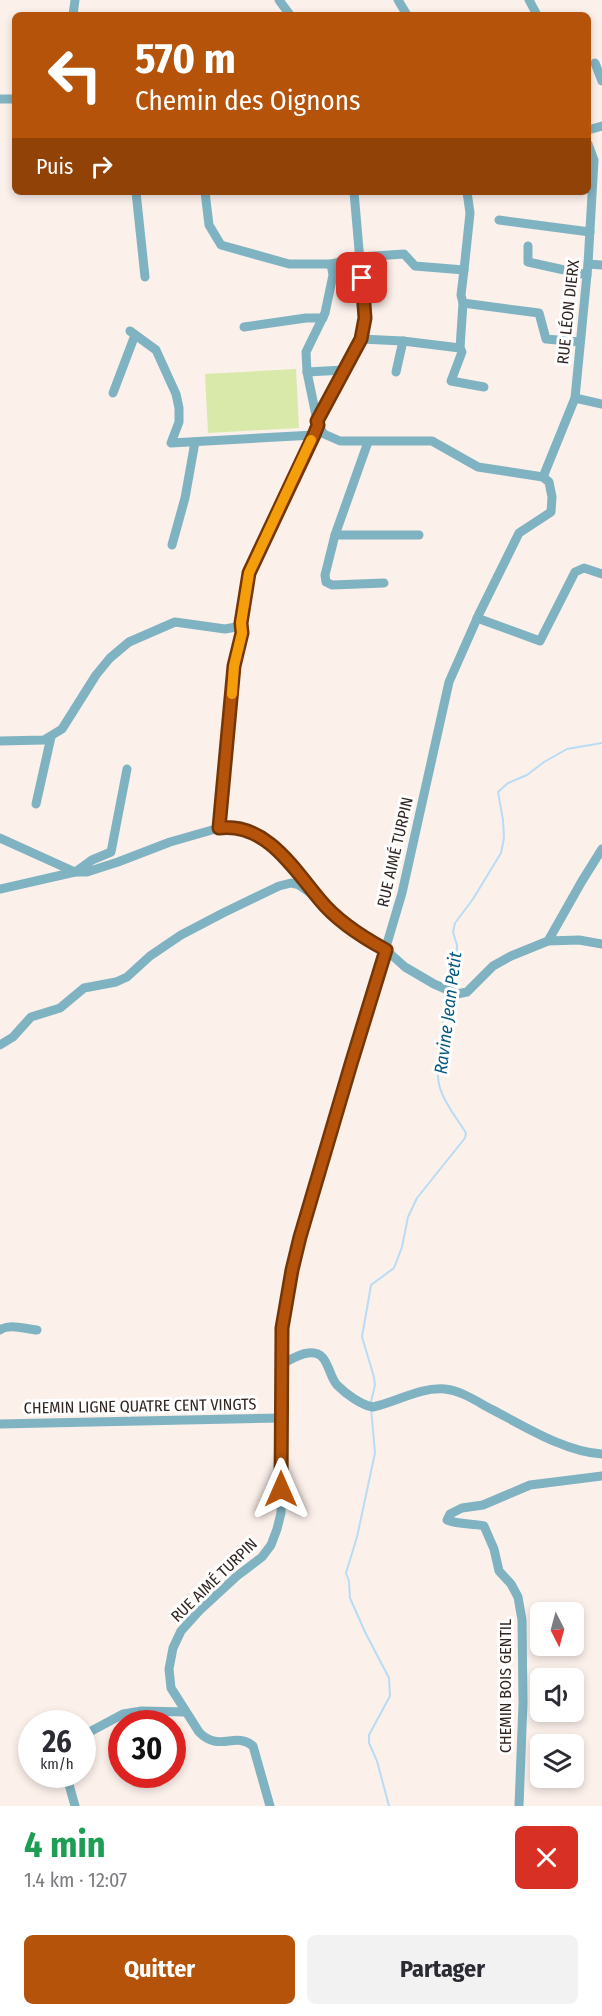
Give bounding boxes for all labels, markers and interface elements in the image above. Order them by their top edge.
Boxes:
text: 570 m [135,34,236,84]
icon: left [36,36,114,114]
text: Chemin des Oignons [135,85,360,117]
icon: right [85,150,118,183]
text: Puis [36,153,73,180]
pin [336,252,387,303]
street label: RUE LÉON DIERX [553,259,583,365]
icon: arrive [345,261,378,294]
street label: RUE AIMÉ TURPIN [373,795,417,909]
water label: Ravine Jean Petit [430,950,466,1075]
street label: CHEMIN LIGNE QUATRE CENT VINGTS [24,1394,256,1418]
position arrow [249,1457,313,1521]
street label: RUE AIMÉ TURPIN [167,1534,261,1626]
north arrow [530,1602,584,1656]
map controls [530,1602,584,1788]
street label: CHEMIN BOIS GENTIL [496,1619,515,1753]
button: sound [530,1668,584,1722]
speed limit sign: 30 [108,1710,186,1788]
text: 26 [42,1724,72,1760]
button: layers [530,1734,584,1788]
text: km/h [40,1755,74,1773]
text: 4 min [24,1823,106,1867]
button: close [515,1826,578,1889]
text: 1.4 km · 12:07 [24,1868,127,1892]
button: Quitter [24,1935,295,2004]
button: Partager [307,1935,578,2004]

